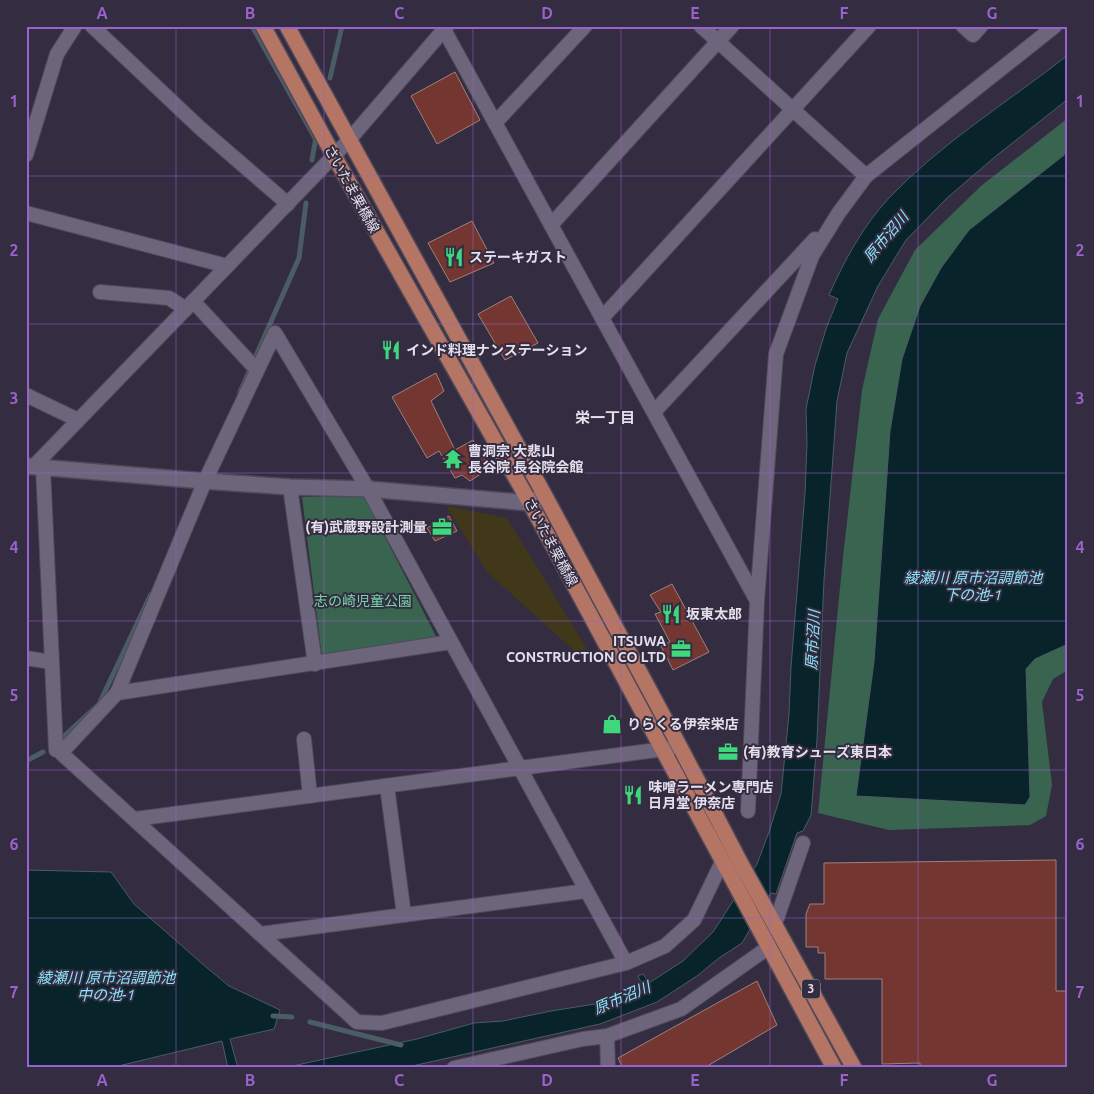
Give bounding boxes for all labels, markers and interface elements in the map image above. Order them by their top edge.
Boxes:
text: A [96,4,108,22]
text: B [245,4,255,22]
text: C [394,4,404,22]
text: D [541,4,553,22]
text: E [690,4,700,22]
text: F [840,4,849,22]
text: G [986,4,998,22]
text: 1 [9,92,19,110]
text: 1 [1075,92,1085,110]
street label: さいたま栗橋線 [321,142,383,236]
water label: 原市沼川 [860,207,913,265]
text: 2 [9,241,19,259]
text: 2 [1075,241,1085,259]
restaurant icon: ステーキガスト [443,246,465,268]
place label: ステーキガスト [469,249,567,265]
restaurant icon: インド料理ナンステーション [380,339,402,361]
place label: インド料理ナンステーション [406,342,587,358]
text: 3 [9,389,19,407]
text: 3 [1075,389,1085,407]
district label: 栄一丁目 [575,409,635,426]
place label: 曹洞宗 大悲山 長谷院 長谷院会館 [468,443,583,475]
temple icon: 曹洞宗 大悲山 長谷院 長谷院会館 [442,448,464,470]
street label: さいたま栗橋線 [521,495,581,589]
office icon: (有)武蔵野設計測量 [431,516,453,538]
place label: (有)武蔵野設計測量 [305,519,427,535]
text: 4 [9,538,19,556]
text: 4 [1075,538,1085,556]
water label: 綾瀬川 原市沼調節池 下の池-1 [904,569,1044,603]
park label: 志の崎児童公園 [314,593,412,609]
restaurant icon: 坂東太郎 [660,603,682,625]
place label: 坂東太郎 [686,606,742,622]
water label: 原市沼川 [802,608,823,670]
place label: ITSUWA CONSTRUCTION CO LTD [506,633,666,665]
office icon: ITSUWA CONSTRUCTION CO LTD [670,638,692,660]
text: 5 [9,686,19,704]
text: 5 [1075,686,1085,704]
shop icon: りらくる伊奈栄店 [601,713,623,735]
place label: りらくる伊奈栄店 [627,716,739,732]
office icon: (有)教育シューズ東日本 [717,741,739,763]
place label: (有)教育シューズ東日本 [743,744,892,760]
place label: 味噌ラーメン専門店 日月堂 伊奈店 [648,779,773,811]
restaurant icon: 味噌ラーメン専門店 日月堂 伊奈店 [622,784,644,806]
text: 6 [9,835,19,853]
text: 6 [1075,835,1085,853]
water label: 綾瀬川 原市沼調節池 中の池-1 [37,969,177,1003]
water label: 原市沼川 [591,977,655,1017]
road number: 3 [802,980,820,999]
text: 7 [9,983,19,1001]
text: 7 [1075,983,1085,1001]
text: A [96,1071,108,1089]
text: B [245,1071,255,1089]
text: C [394,1071,404,1089]
text: D [541,1071,553,1089]
text: E [690,1071,700,1089]
text: F [840,1071,849,1089]
text: G [986,1071,998,1089]

